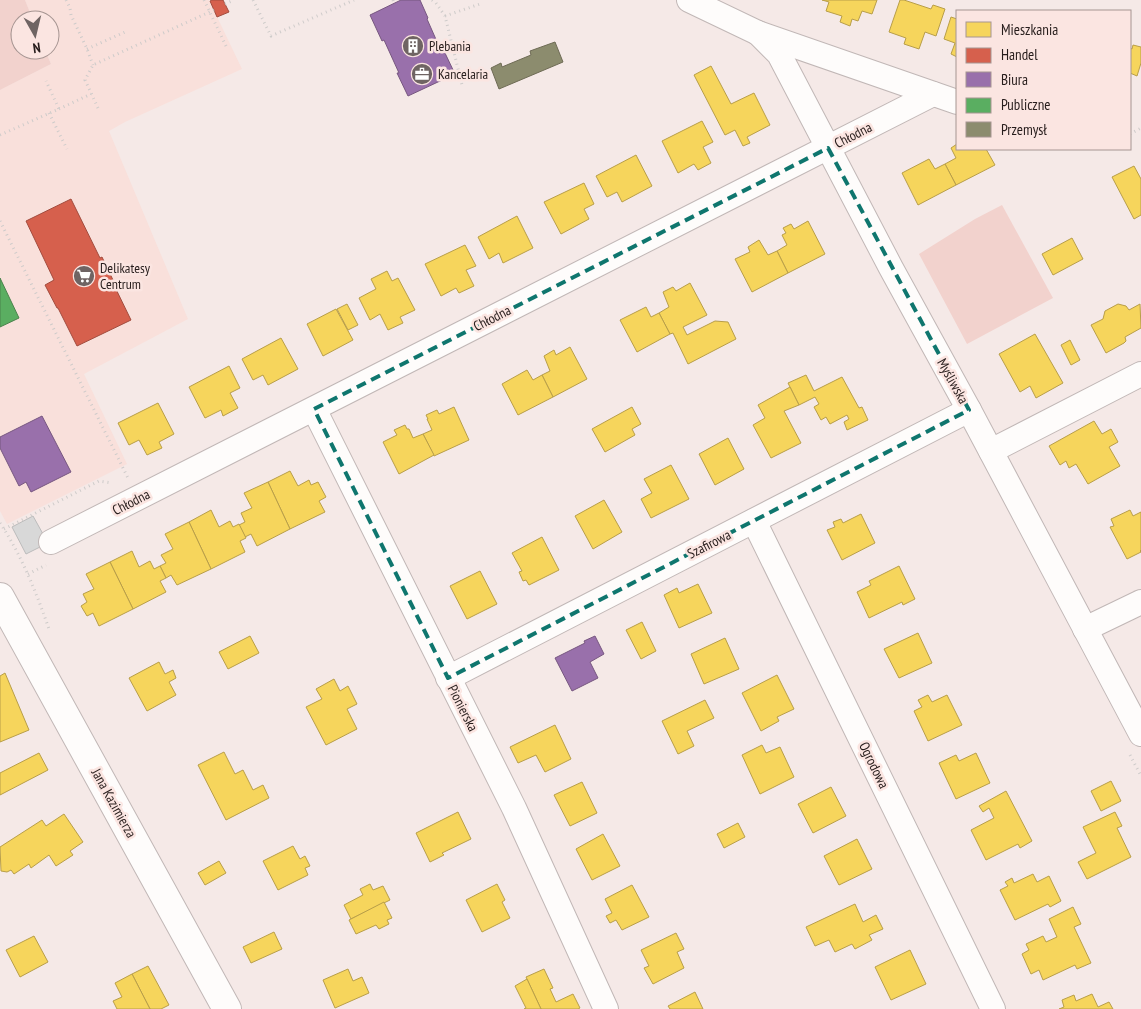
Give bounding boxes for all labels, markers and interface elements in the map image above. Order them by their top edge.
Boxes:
north arrow [10,10,60,60]
legend [956,10,1131,150]
text: Mieszkania [1001,20,1058,39]
building icon: Plebania [401,34,425,58]
place label: Plebania [429,37,471,55]
text: N [32,38,42,57]
text: Handel [1001,45,1038,64]
office icon: Kancelaria [410,62,434,86]
place label: Kancelaria [438,65,488,83]
text: Biura [1001,70,1028,89]
text: Publiczne [1001,95,1050,114]
street label: Chłodna [831,118,875,152]
text: Przemysł [1001,120,1047,139]
place label: Delikatesy Centrum [100,259,151,293]
supermarket icon: Delikatesy Centrum [72,264,96,288]
street label: Chłodna [470,301,514,335]
street label: Myśliwska [933,355,973,407]
street label: Chłodna [109,485,153,519]
street label: Szafirowa [684,525,734,563]
street label: Pionierska [444,682,482,734]
street label: Ogrodowa [855,739,893,791]
street label: Jana Kazimierza [87,764,140,841]

